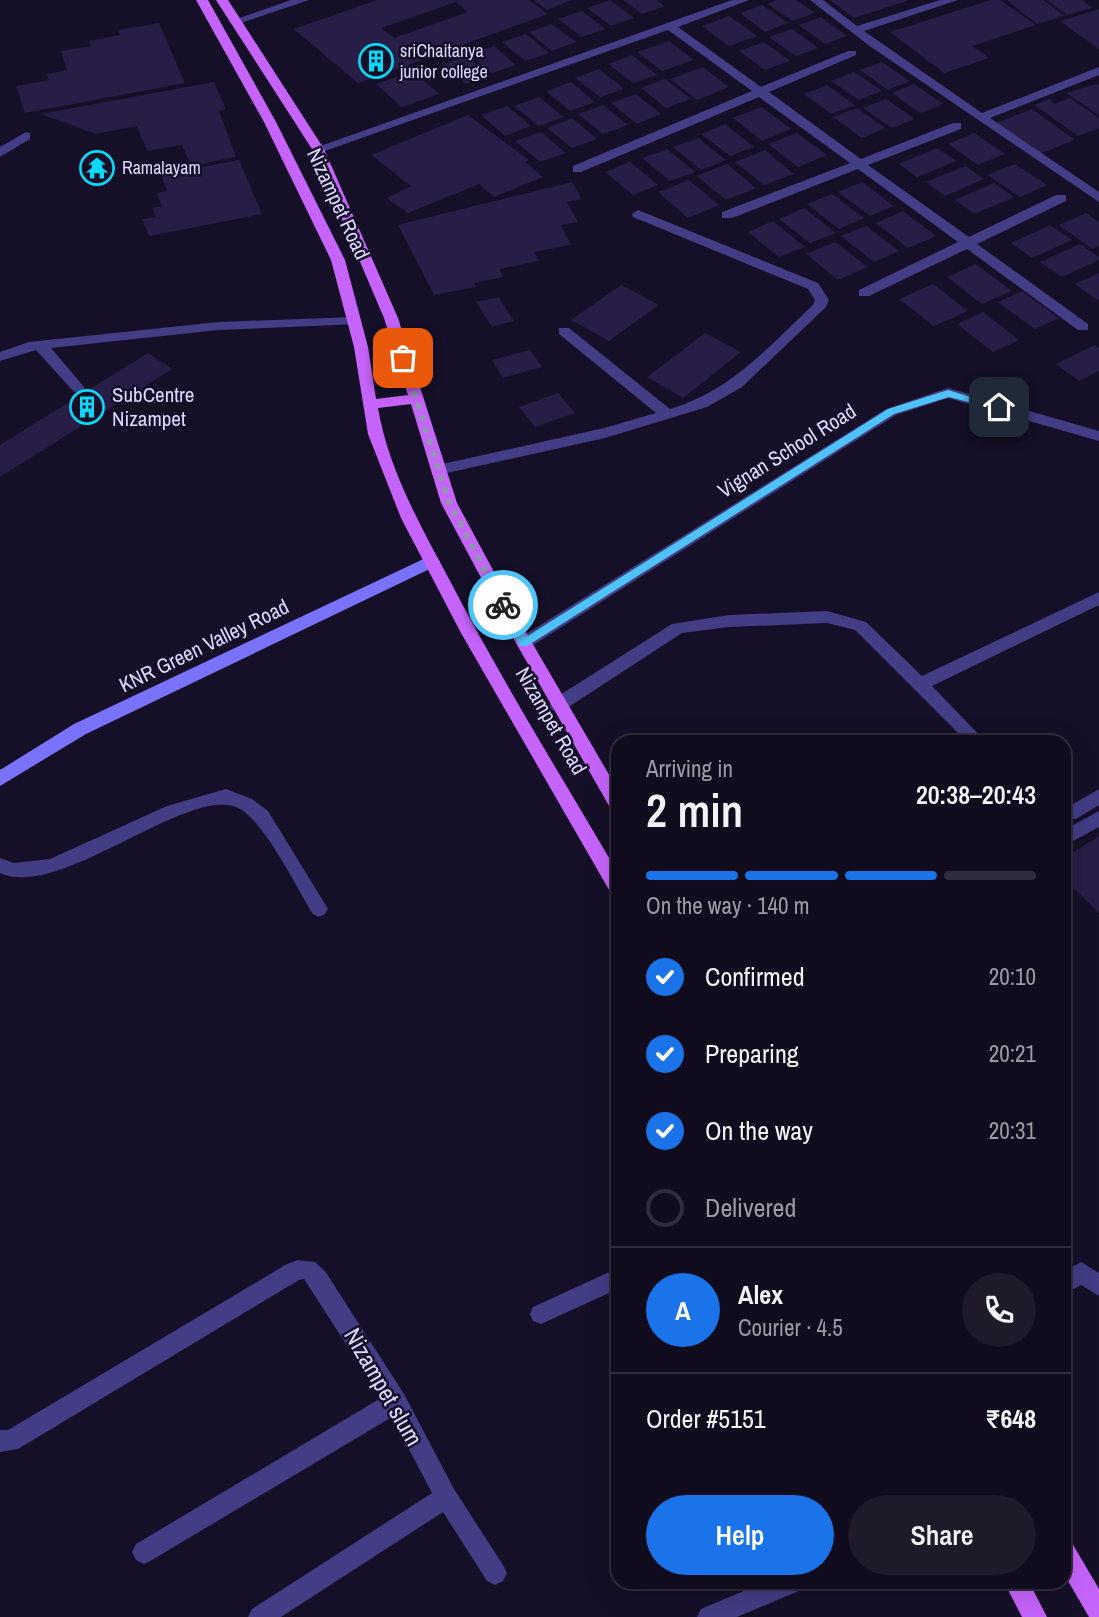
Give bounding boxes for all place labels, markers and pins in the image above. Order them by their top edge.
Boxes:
place label: sriChaitanya junior college [399,38,488,84]
building icon: sriChaitanya junior college [357,42,395,80]
temple icon: Ramalayam [78,149,116,187]
place label: Ramalayam [122,155,201,180]
pin [373,328,433,388]
pin [969,377,1029,437]
place label: SubCentre Nizampet [112,380,194,433]
building icon: SubCentre Nizampet [68,388,106,426]

